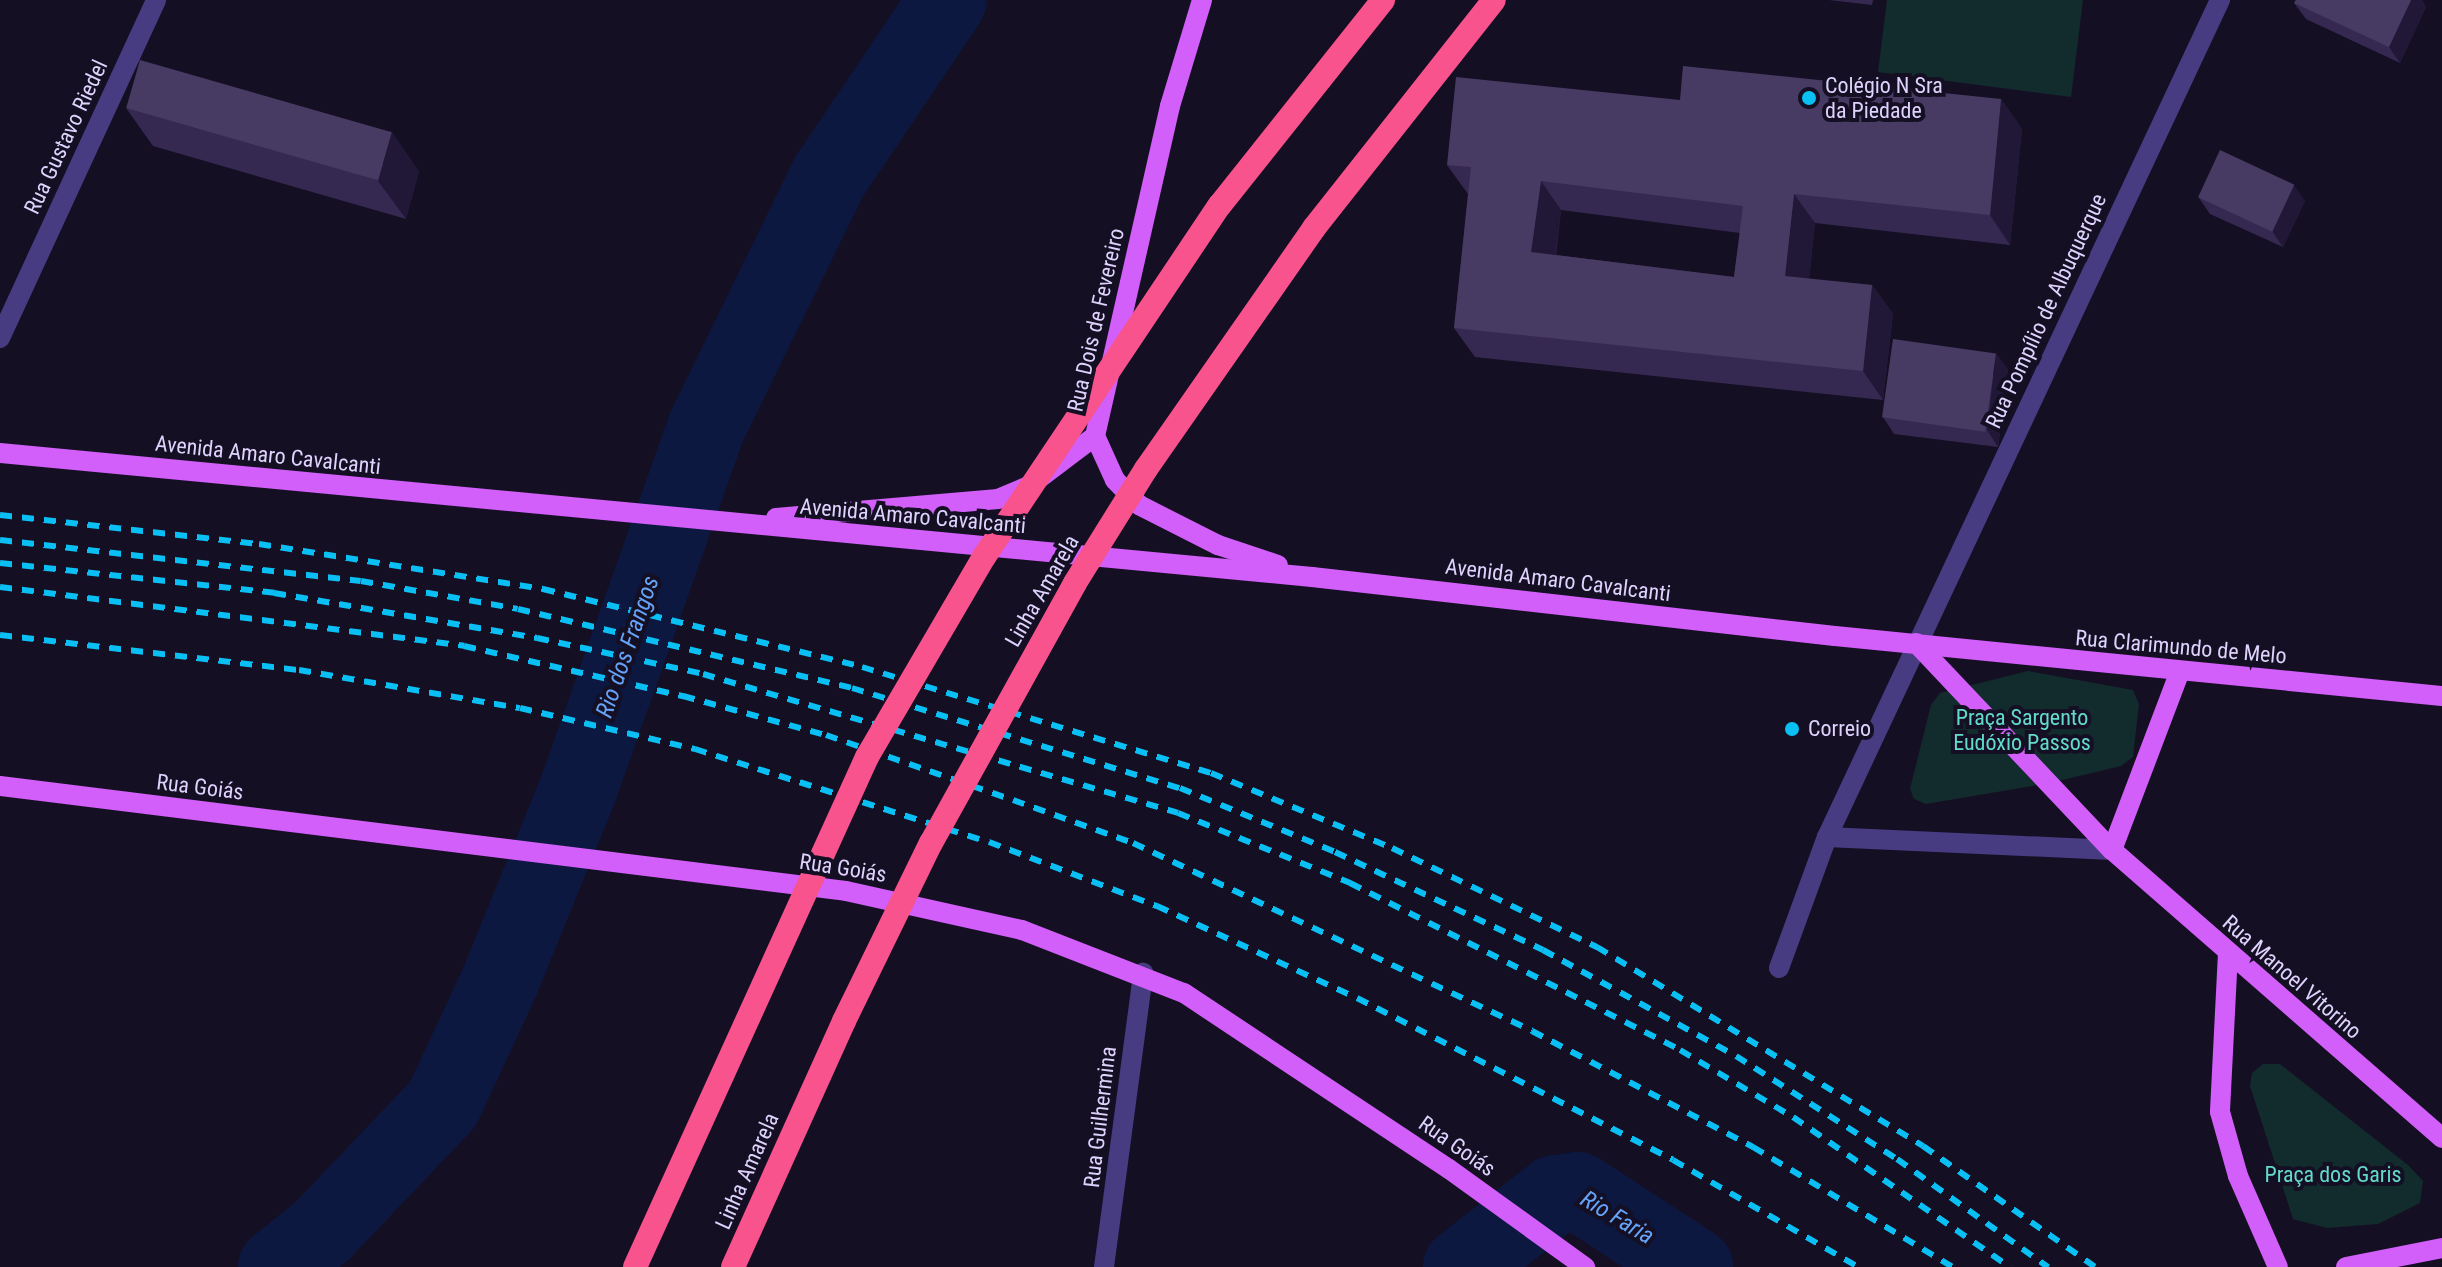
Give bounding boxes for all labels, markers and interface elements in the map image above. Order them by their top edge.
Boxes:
street label: Rua Gustavo Riedel [19,56,113,218]
place label: Colégio N Sra da Piedade [1825,72,1943,124]
marker: Colégio N Sra da Piedade [1800,89,1818,107]
street label: Rua Pompílio de Albuquerque [1980,190,2112,432]
street label: Rua Dois de Fevereiro [1062,226,1130,414]
street label: Avenida Amaro Cavalcanti [154,430,382,480]
street label: Avenida Amaro Cavalcanti [799,493,1027,539]
street label: Linha Amarela [999,530,1085,652]
street label: Avenida Amaro Cavalcanti [1444,553,1672,607]
water label: Rio dos Frangos [590,572,666,722]
street label: Rua Clarimundo de Melo [2074,625,2288,669]
park label: Praça Sargento Eudóxio Passos [1953,704,2091,756]
place label: Correio [1808,716,1871,742]
marker: Correio [1783,720,1801,738]
street label: Rua Goiás [155,769,245,805]
street label: Rua Goiás [798,848,888,888]
street label: Rua Manoel Vitorino [2217,910,2367,1044]
street label: Rua Guilhermina [1078,1045,1122,1189]
street label: Linha Amarela [710,1109,784,1233]
street label: Rua Goiás [1414,1110,1500,1182]
park label: Praça dos Garis [2264,1162,2402,1188]
water label: Rio Faria [1575,1185,1659,1251]

